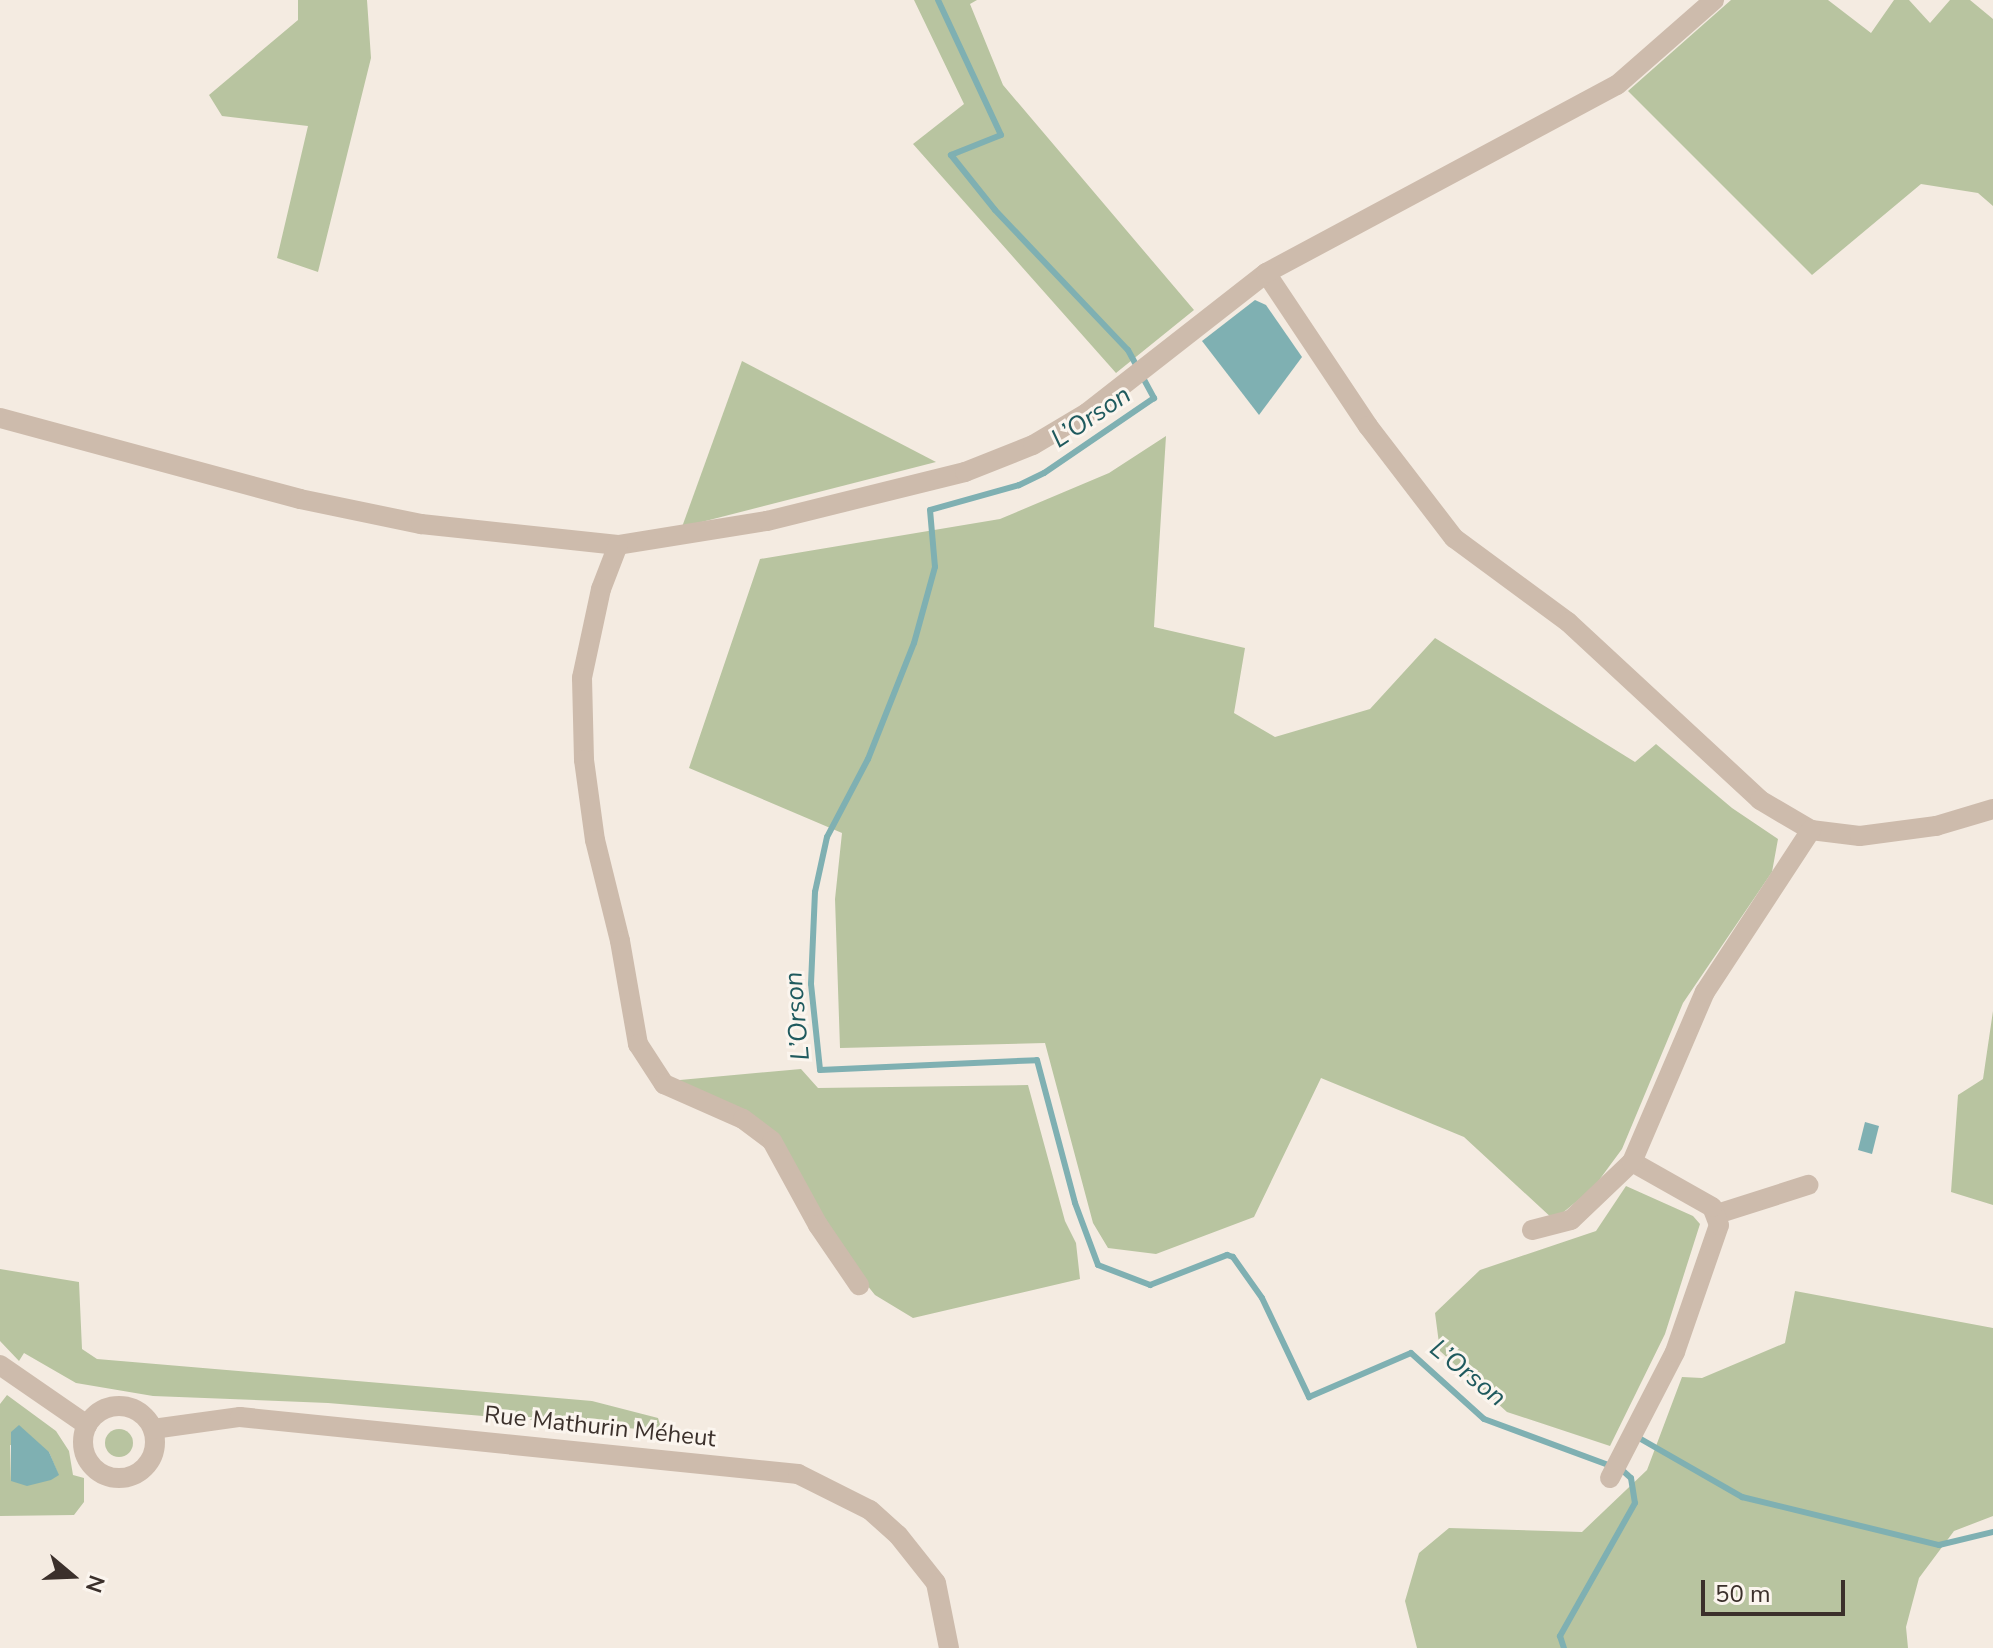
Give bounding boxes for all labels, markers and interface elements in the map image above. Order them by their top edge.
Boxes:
water label: L’Orson [1045,379,1137,455]
water label: L’Orson [778,970,816,1062]
water label: L’Orson [1424,1333,1512,1413]
street label: Rue Mathurin Méheut [483,1401,717,1453]
north arrow [32,1536,112,1616]
scale bar [1705,1564,1849,1614]
text: N [78,1571,112,1596]
text: 50 m [1715,1578,1771,1610]

